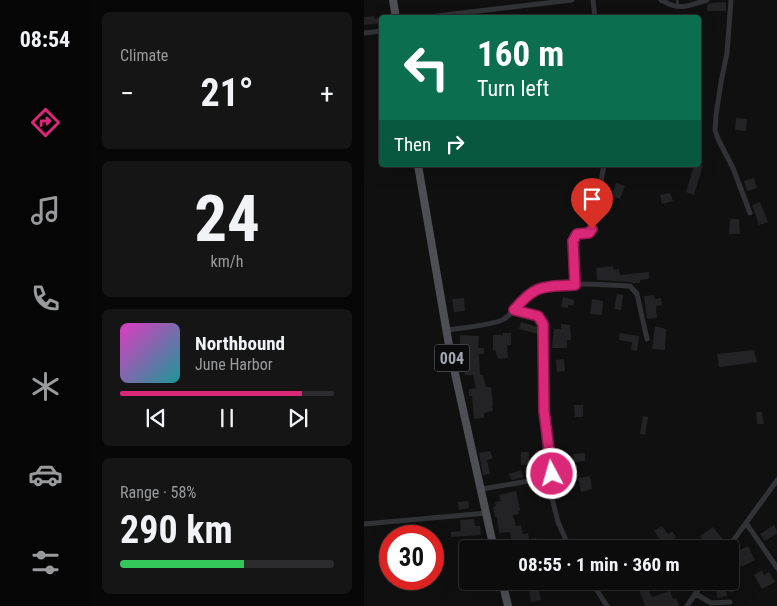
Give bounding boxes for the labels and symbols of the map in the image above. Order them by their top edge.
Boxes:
pin [571,178,613,229]
road number: 004 [434,344,470,372]
position arrow [525,447,577,499]
speed limit sign: 30 [379,525,444,590]

